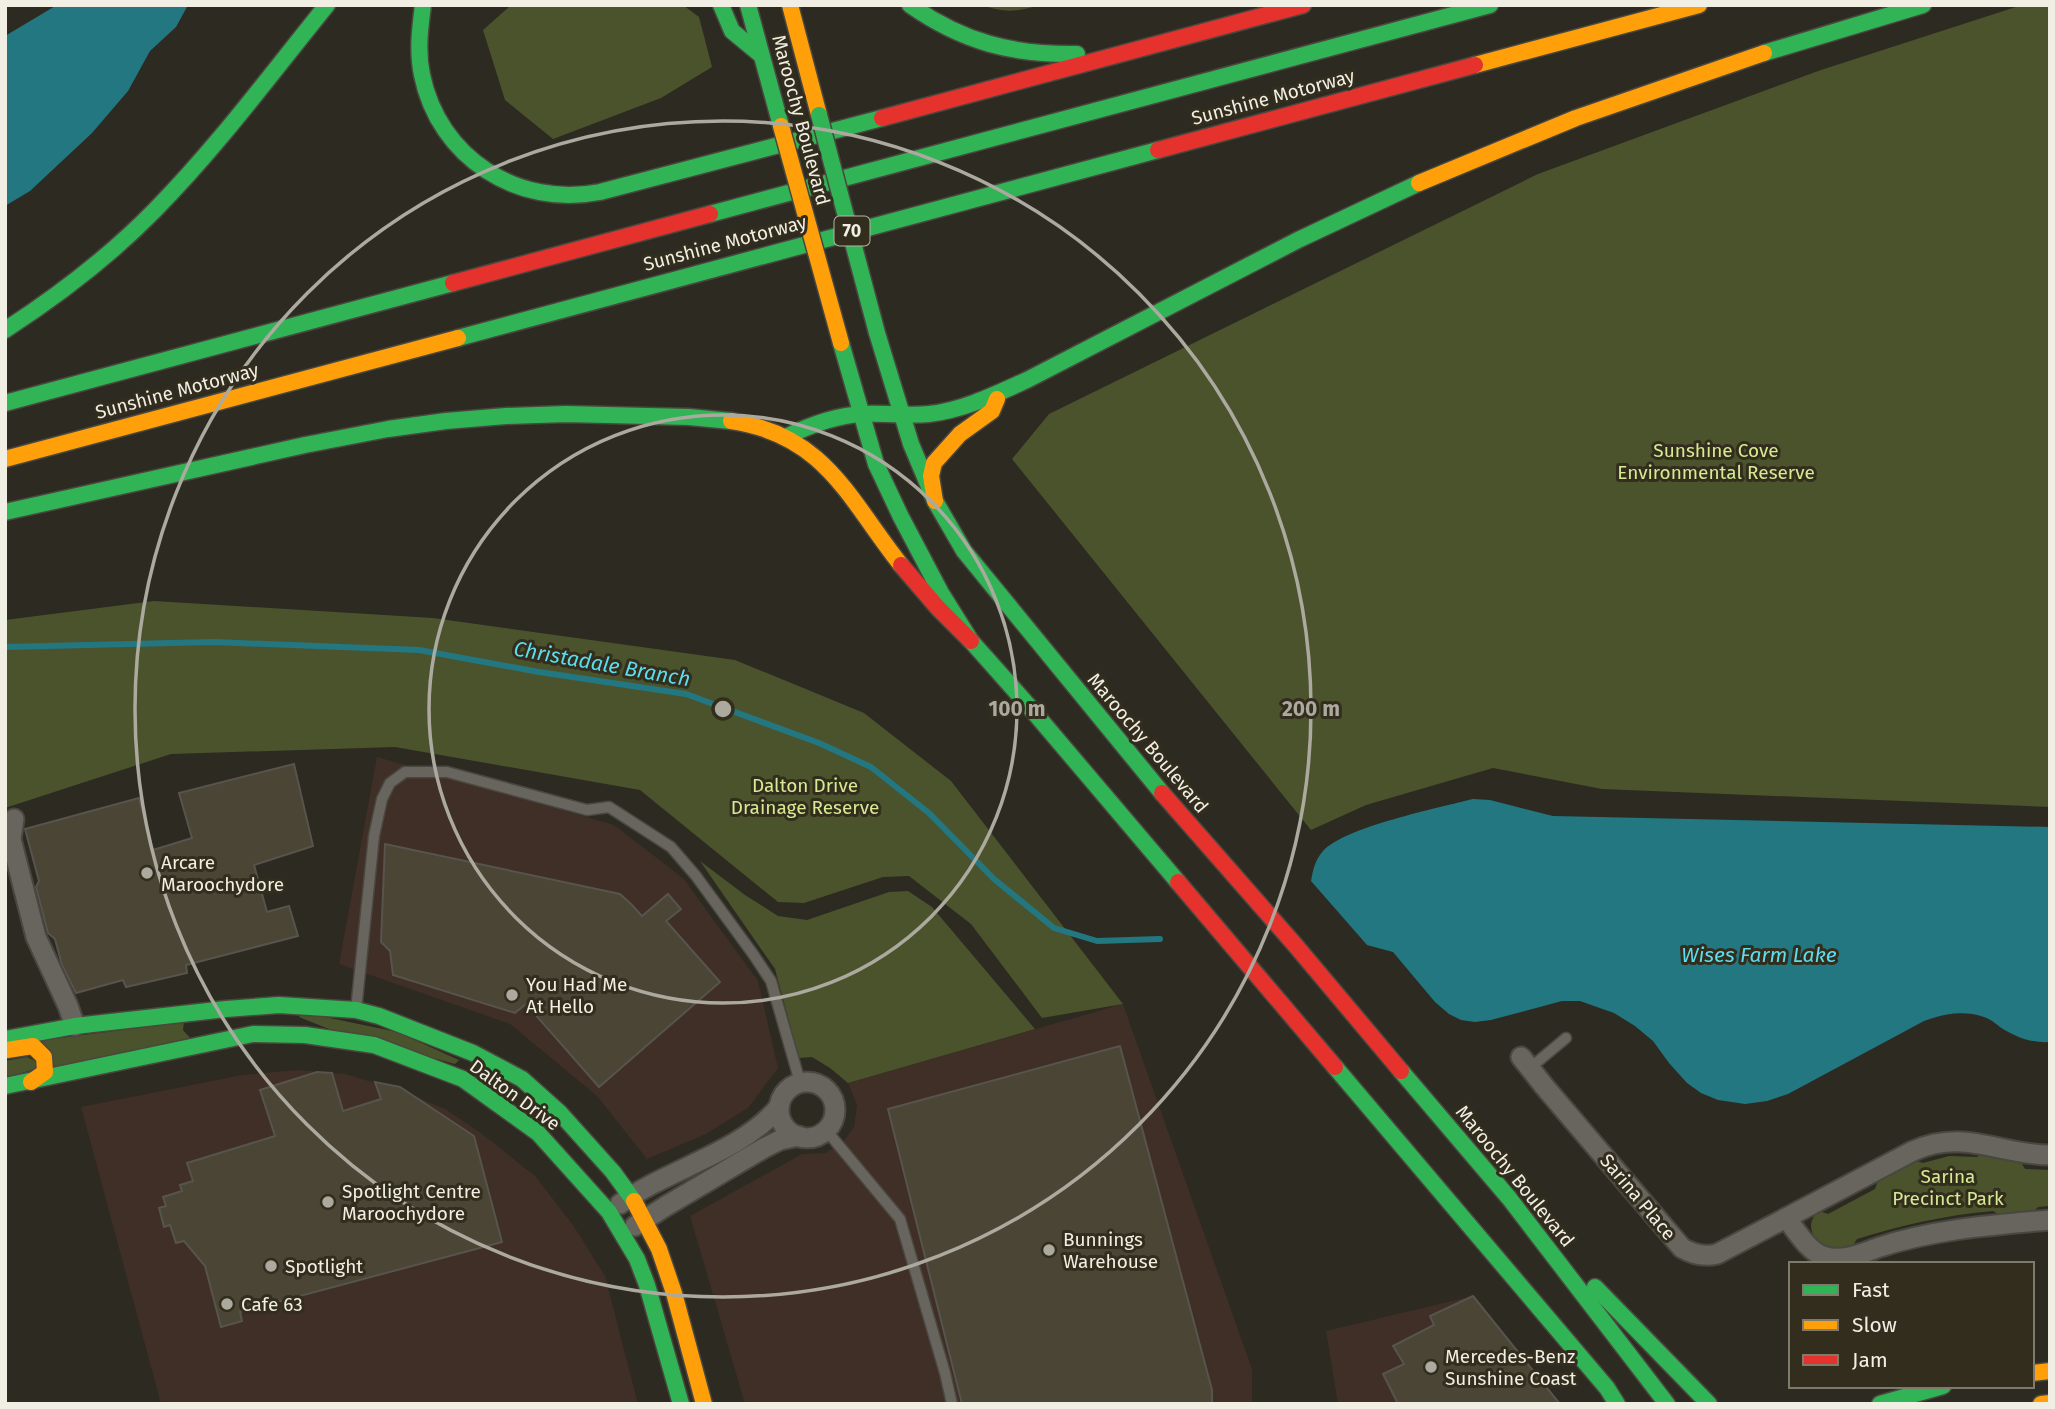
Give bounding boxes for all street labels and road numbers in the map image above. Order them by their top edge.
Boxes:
street label: Maroochy Boulevard [767,32,835,208]
street label: Sunshine Motorway [1189,64,1358,130]
street label: Sunshine Motorway [641,210,810,276]
road number: 70 [834,216,870,246]
street label: Sunshine Motorway [93,358,262,424]
street label: Maroochy Boulevard [1083,668,1213,818]
street label: Dalton Drive [465,1054,565,1136]
street label: Maroochy Boulevard [1451,1101,1579,1251]
street label: Sarina Place [1595,1149,1681,1245]

